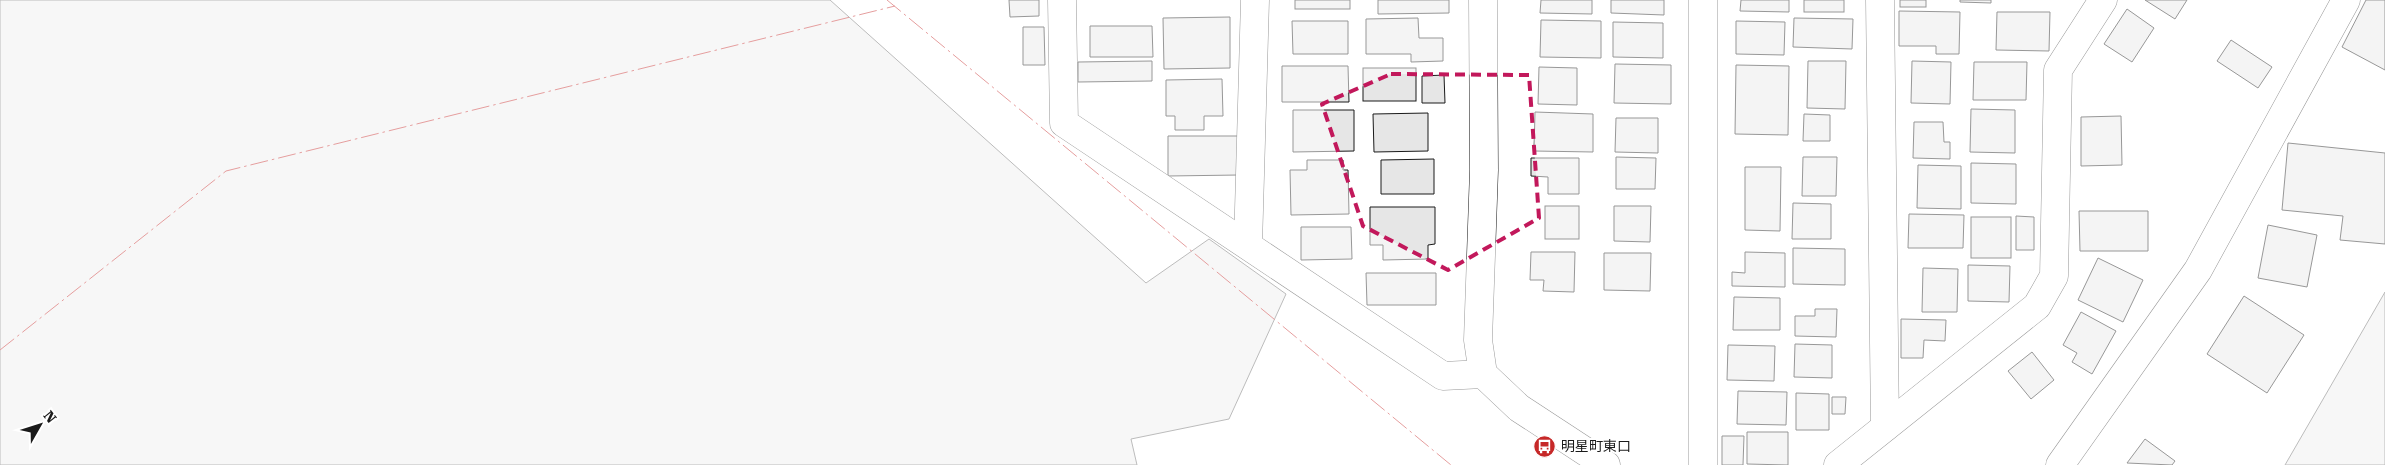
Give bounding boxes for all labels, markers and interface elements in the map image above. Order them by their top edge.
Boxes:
north arrow [15,400,65,450]
text: N [40,408,60,426]
bus stop icon: 明星町東口 [1533,434,1557,458]
place label: 明星町東口 [1561,438,1631,454]

